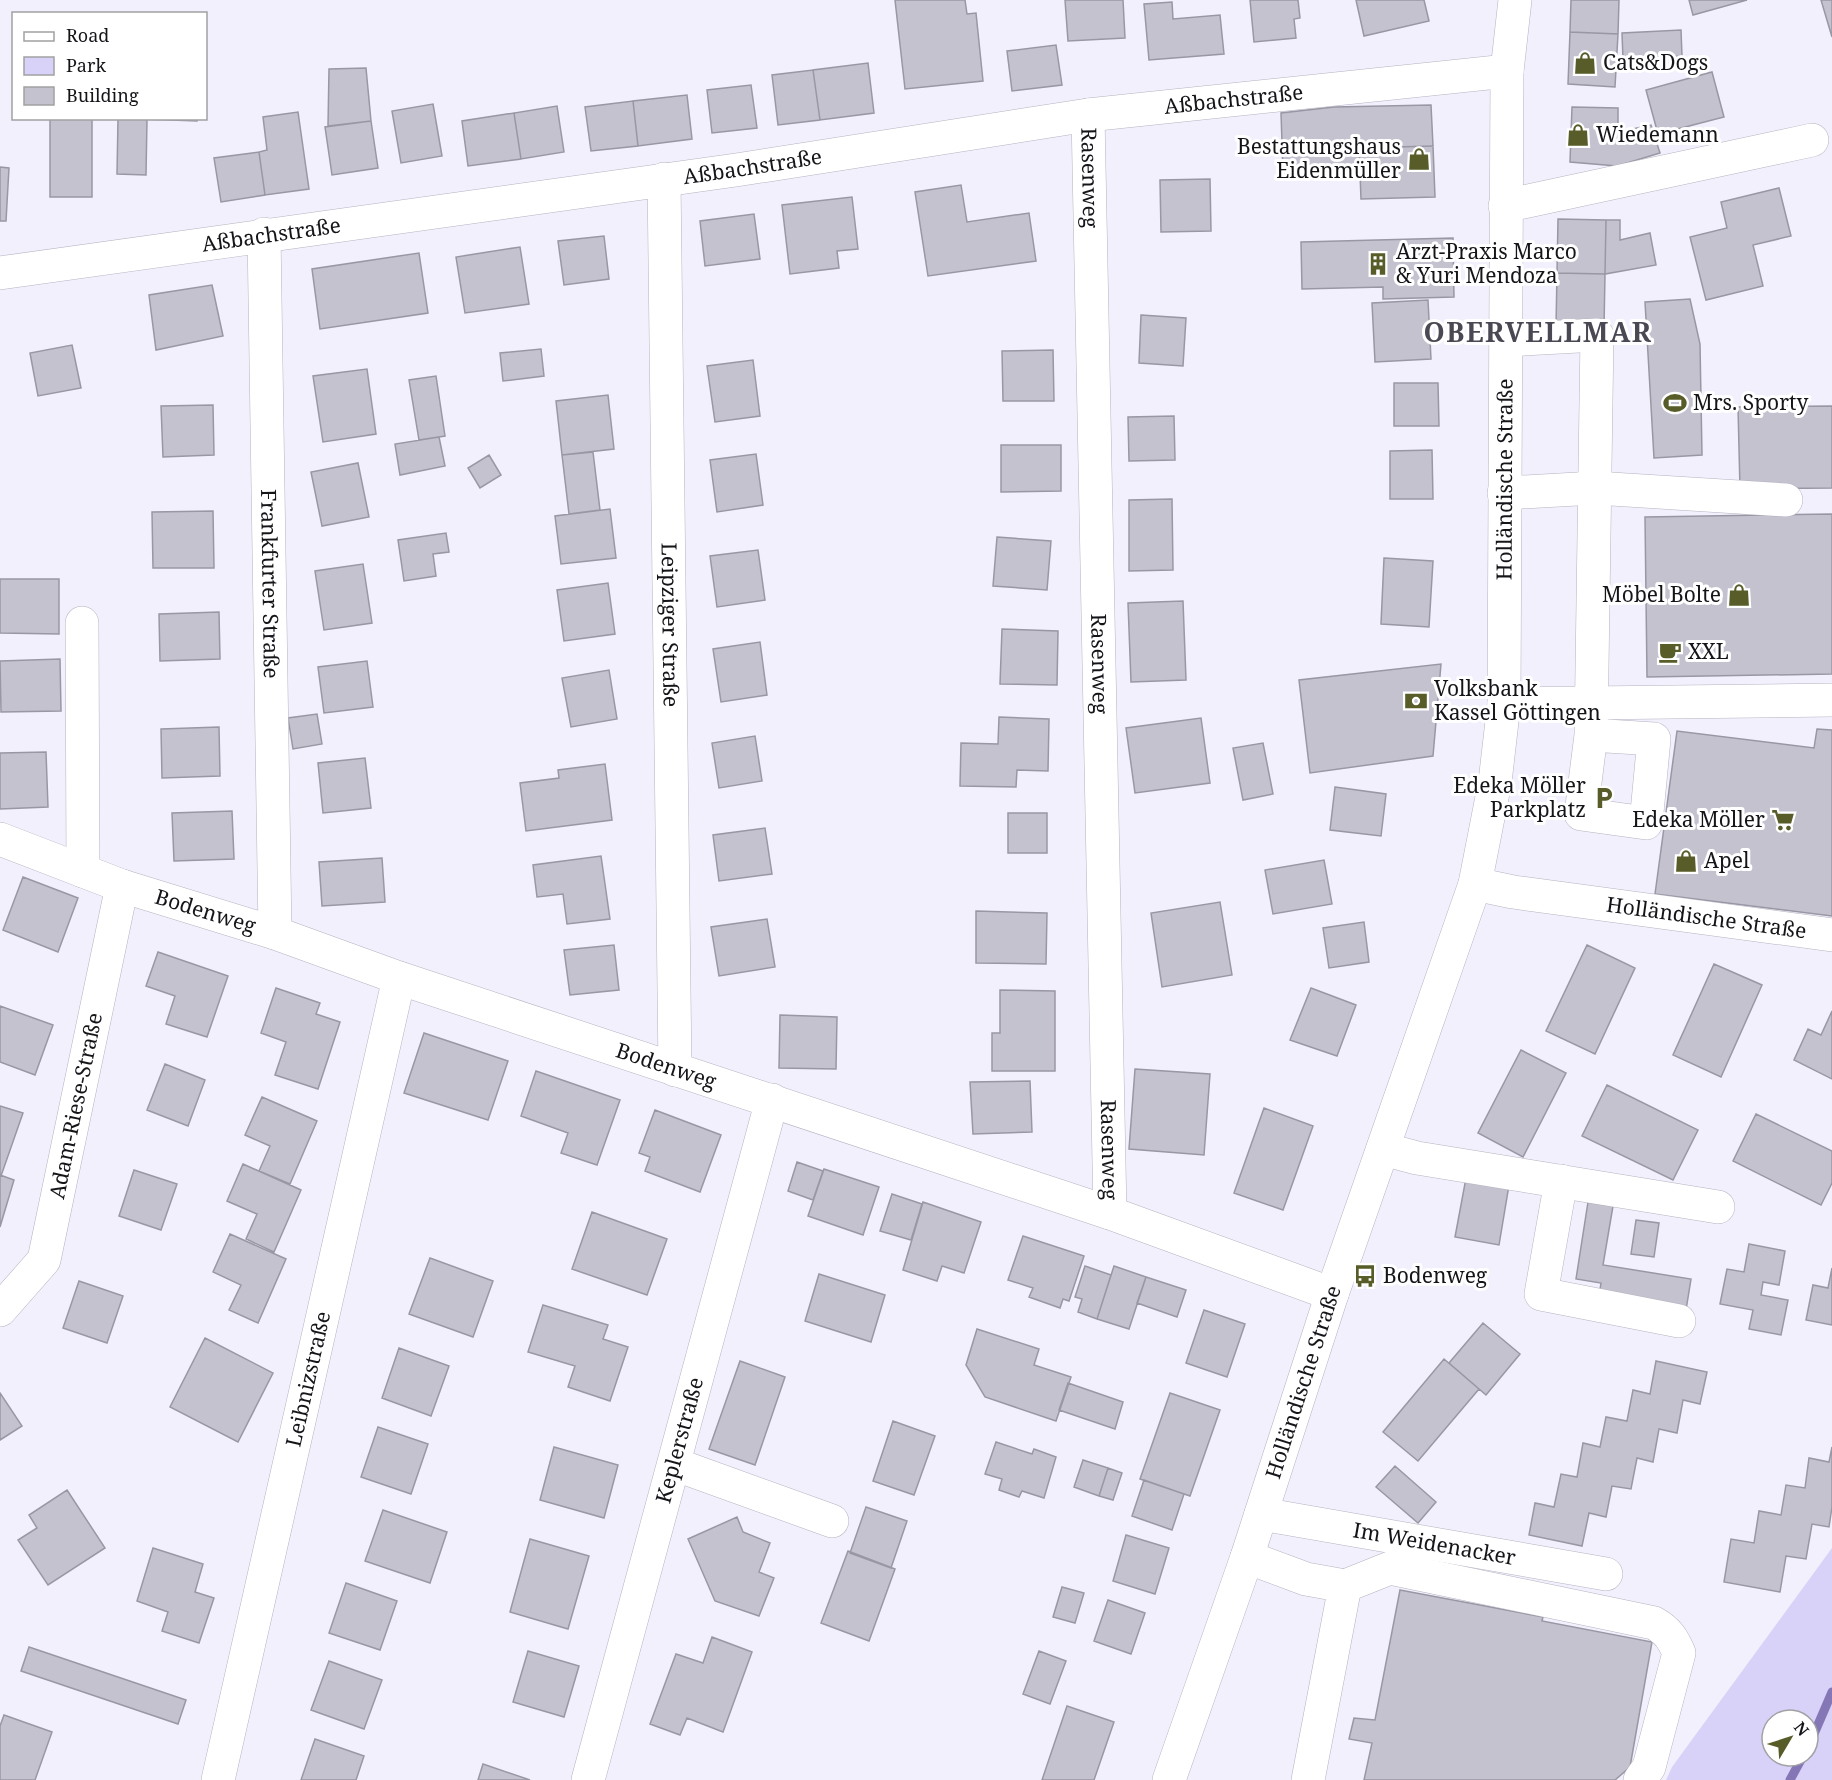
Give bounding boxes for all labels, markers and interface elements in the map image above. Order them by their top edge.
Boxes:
legend [12,12,207,120]
text: Road [66,23,109,47]
place label: Cats&Dogs [1603,48,1708,76]
shop icon: Cats&Dogs [1572,50,1598,76]
text: Park [66,53,106,77]
street label: Aßbachstraße [1163,77,1305,120]
text: Building [66,83,139,107]
place label: Wiedemann [1596,120,1719,148]
shop icon: Wiedemann [1565,122,1591,148]
street label: Rasenweg [1075,127,1105,229]
place label: Bestattungshaus Eidenmüller [1237,132,1401,184]
street label: Aßbachstraße [681,142,824,190]
shop icon: Bestattungshaus Eidenmüller [1406,146,1432,172]
street label: Aßbachstraße [200,210,342,258]
place label: Arzt-Praxis Marco & Yuri Mendoza [1396,237,1577,289]
building icon: Arzt-Praxis Marco & Yuri Mendoza [1365,251,1391,277]
district label: OBERVELLMAR [1424,313,1653,350]
street label: Holländische Straße [1490,378,1519,580]
place label: Mrs. Sporty [1693,388,1808,416]
sports icon: Mrs. Sporty [1662,390,1688,416]
street label: Frankfurter Straße [255,489,286,679]
street label: Leipziger Straße [655,543,686,707]
place label: Möbel Bolte [1602,580,1721,608]
shop icon: Möbel Bolte [1726,582,1752,608]
street label: Rasenweg [1085,613,1115,715]
place label: XXL [1688,637,1729,665]
cafe icon: XXL [1657,639,1683,665]
place label: Volksbank Kassel Göttingen [1434,674,1601,726]
bank icon: Volksbank Kassel Göttingen [1403,688,1429,714]
place label: Edeka Möller Parkplatz [1453,771,1586,823]
parking icon: Edeka Möller Parkplatz [1591,785,1617,811]
place label: Edeka Möller [1632,805,1765,833]
supermarket icon: Edeka Möller [1770,807,1796,833]
place label: Apel [1704,846,1750,874]
shop icon: Apel [1673,848,1699,874]
street label: Bodenweg [152,882,260,940]
street label: Holländische Straße [1605,890,1808,944]
street label: Adam-Riese-Straße [42,1010,108,1201]
street label: Bodenweg [613,1036,721,1095]
street label: Rasenweg [1095,1099,1125,1201]
place label: Bodenweg [1383,1261,1488,1289]
bus stop icon: Bodenweg [1352,1263,1378,1289]
street label: Holländische Straße [1258,1281,1347,1482]
street label: Leibnizstraße [279,1308,336,1449]
street label: Keplerstraße [649,1374,709,1506]
street label: Im Weidenacker [1351,1515,1518,1571]
north arrow [1760,1708,1820,1768]
text: N [1789,1717,1814,1741]

